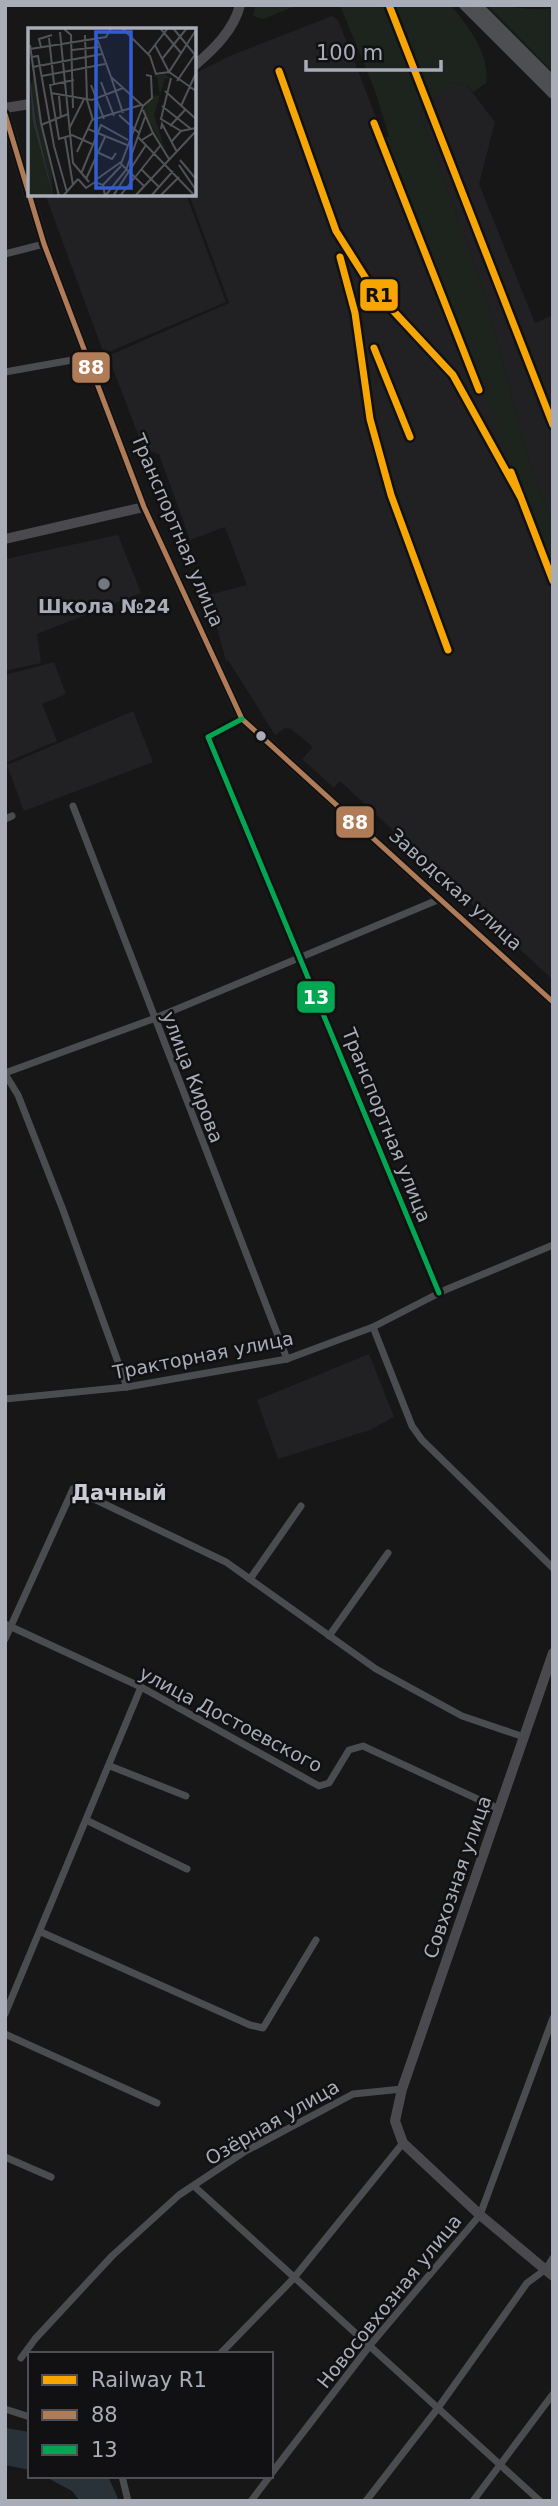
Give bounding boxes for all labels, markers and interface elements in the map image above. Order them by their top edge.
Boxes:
inset map [28,28,196,196]
scale bar [306,28,441,72]
text: 100 m [316,41,383,65]
line badge: R1 [359,278,399,312]
text: R1 [365,284,393,306]
line badge: 88 [71,351,111,384]
text: 88 [78,356,104,378]
street label: Транспортная улица [127,429,229,630]
marker: Школа №24 [96,576,112,592]
place label: Школа №24 [38,595,170,617]
unlabelled marker [254,729,268,743]
line badge: 88 [335,805,375,839]
text: 88 [342,811,368,833]
street label: Заводская улица [385,824,527,954]
line badge: 13 [296,980,336,1014]
text: 13 [303,986,329,1008]
street label: улица Кирова [158,1008,228,1146]
street label: Транспортная улица [338,1024,436,1225]
street label: Тракторная улица [110,1327,295,1383]
district label: Дачный [71,1481,167,1505]
street label: улица Достоевского [136,1661,326,1777]
street label: Совхозная улица [419,1793,495,1961]
street label: Озёрная улица [201,2075,343,2169]
street label: Новосовхозная улица [312,2210,466,2392]
legend [28,2352,273,2478]
text: Railway R1 [91,2368,207,2392]
text: 88 [91,2403,118,2427]
text: 13 [91,2438,118,2462]

